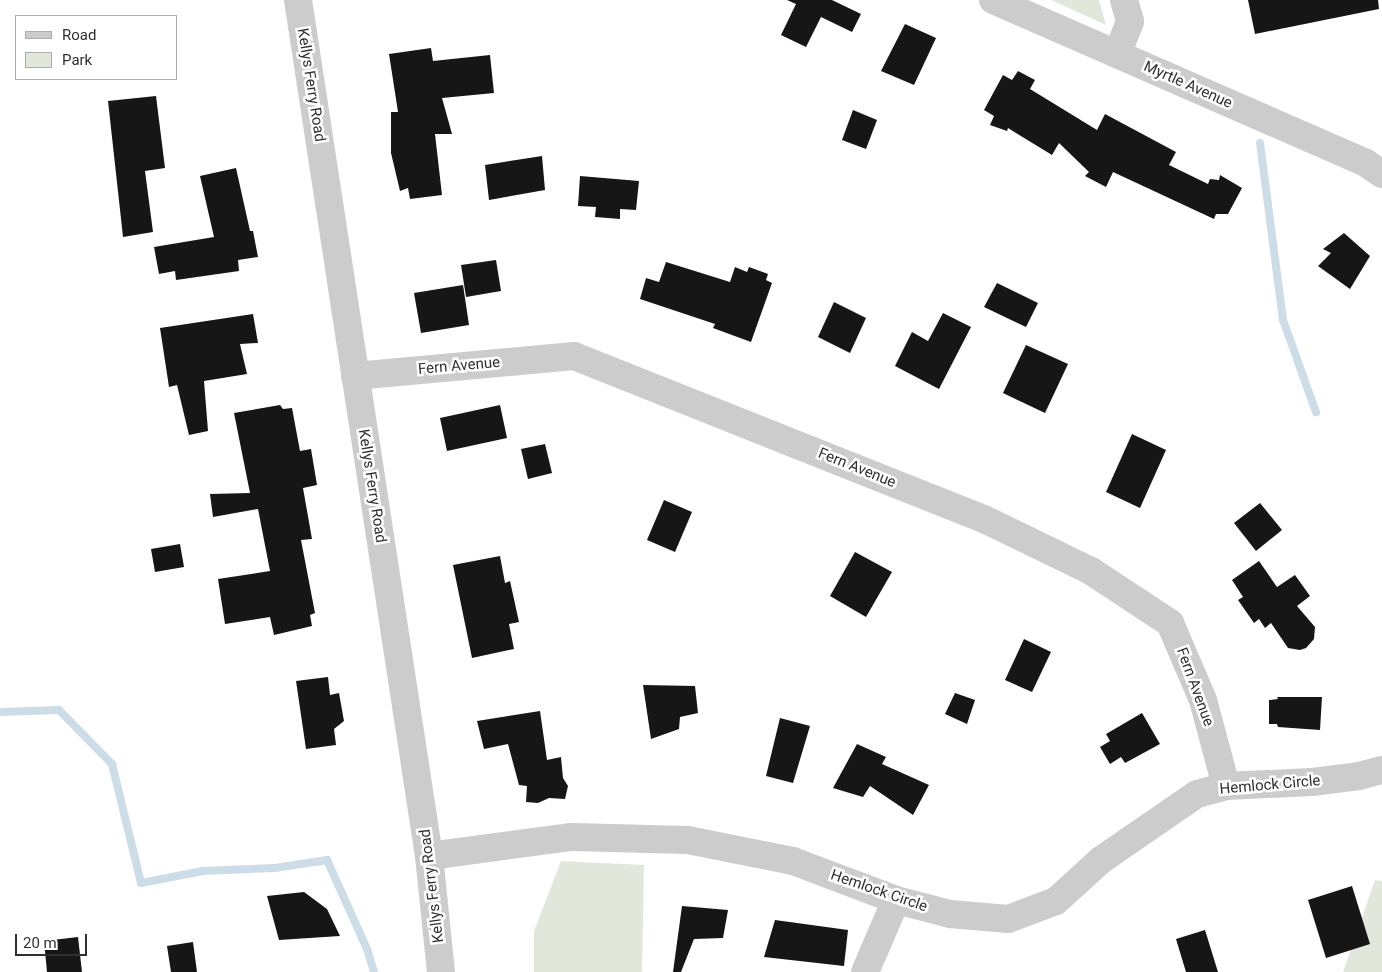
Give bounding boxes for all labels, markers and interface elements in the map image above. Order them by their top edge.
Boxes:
legend [15,15,178,80]
text: Road [62,26,96,44]
street label: Kellys Ferry Road [293,27,329,143]
text: Park [62,51,92,69]
street label: Myrtle Avenue [1141,57,1235,113]
street label: Fern Avenue [417,353,501,379]
street label: Kellys Ferry Road [354,428,390,544]
street label: Fern Avenue [816,444,898,492]
street label: Fern Avenue [1172,645,1218,729]
street label: Hemlock Circle [1219,772,1321,798]
street label: Kellys Ferry Road [416,828,448,944]
street label: Hemlock Circle [828,866,930,916]
scale bar [18,924,90,956]
text: 20 m [23,934,57,952]

